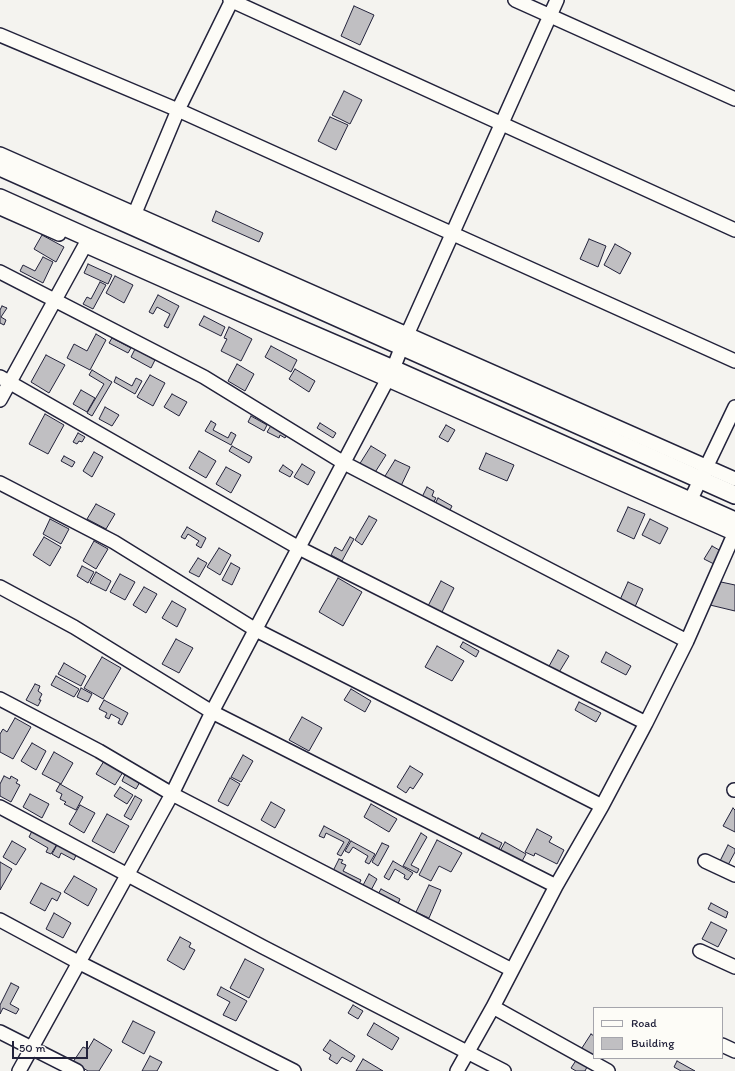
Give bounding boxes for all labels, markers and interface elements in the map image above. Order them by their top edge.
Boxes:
legend [593,1007,723,1059]
text: Road [631,1016,657,1030]
scale bar [14,1033,90,1059]
text: Building [631,1036,674,1050]
text: 50 m [19,1041,45,1055]

